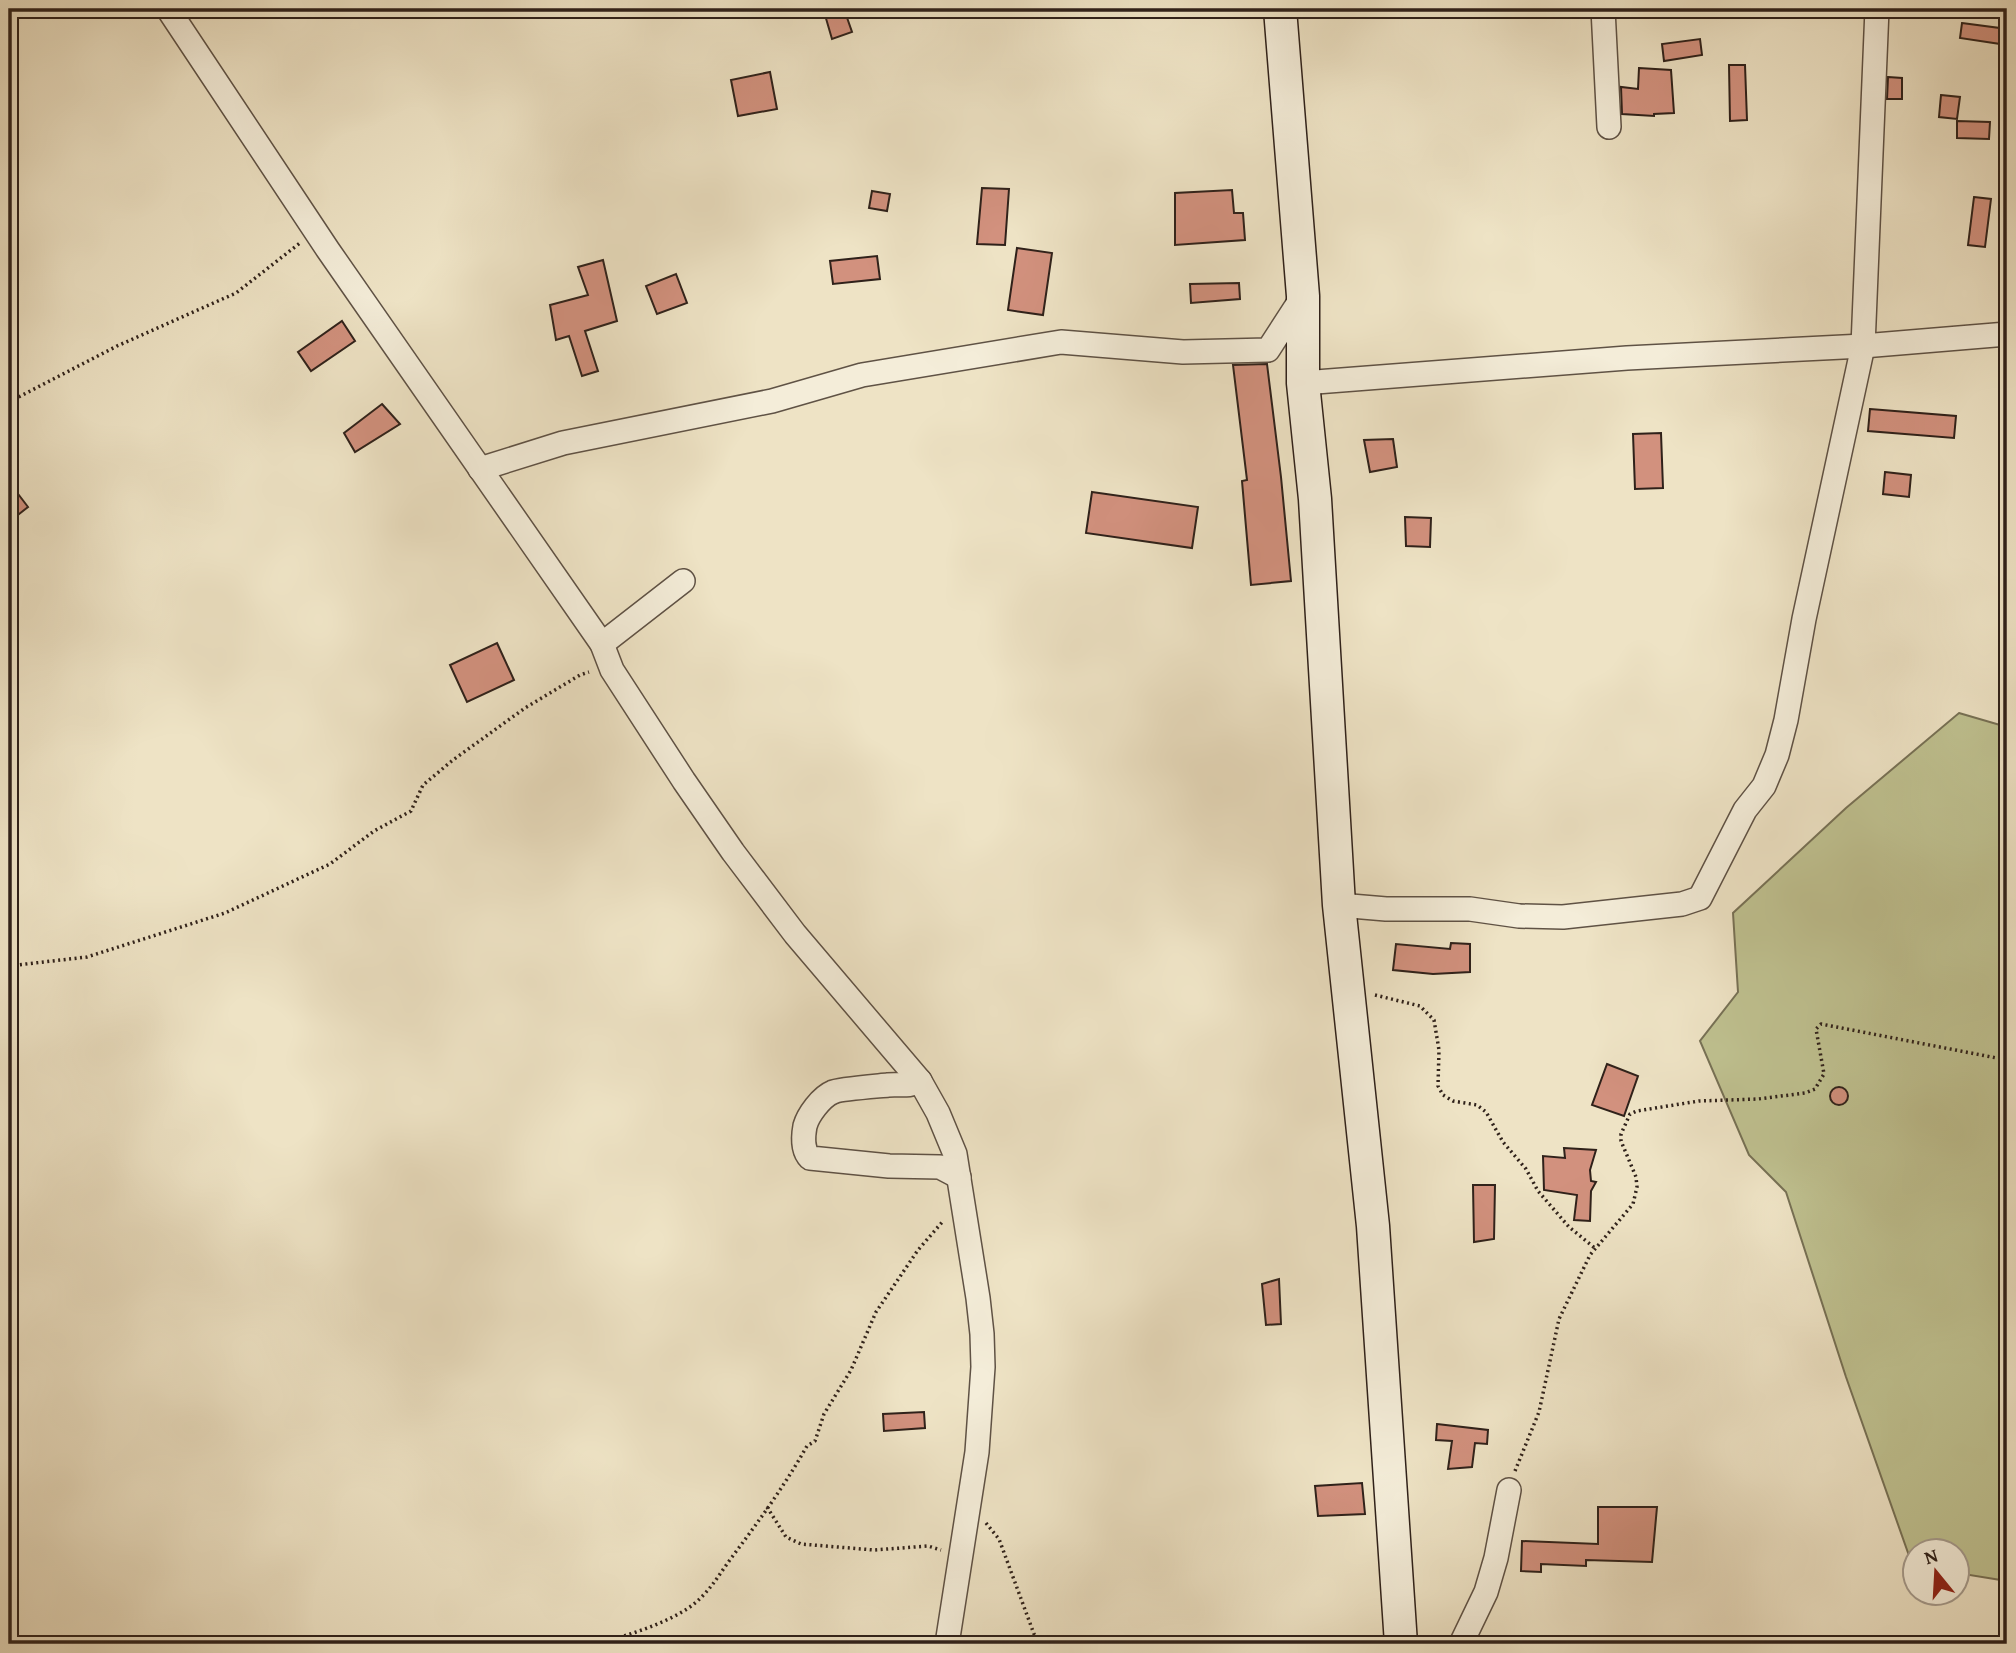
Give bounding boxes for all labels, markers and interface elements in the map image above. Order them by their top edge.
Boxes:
north arrow [1900,1538,1970,1608]
text: N [1920,1540,1941,1571]

